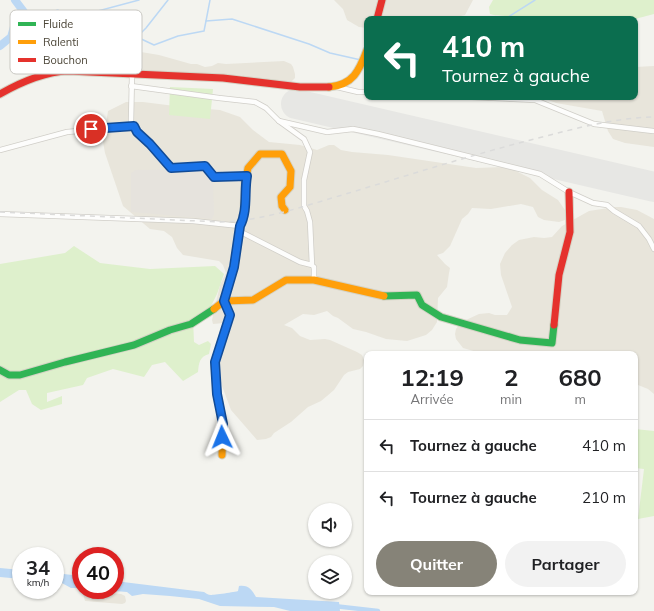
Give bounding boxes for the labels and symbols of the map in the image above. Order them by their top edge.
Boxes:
legend [10,10,142,74]
text: Fluide [43,17,73,31]
text: Ralenti [43,35,79,49]
text: Bouchon [43,53,88,67]
pin [74,112,108,146]
position arrow [201,416,243,458]
speed limit sign: 40 [72,547,124,599]

